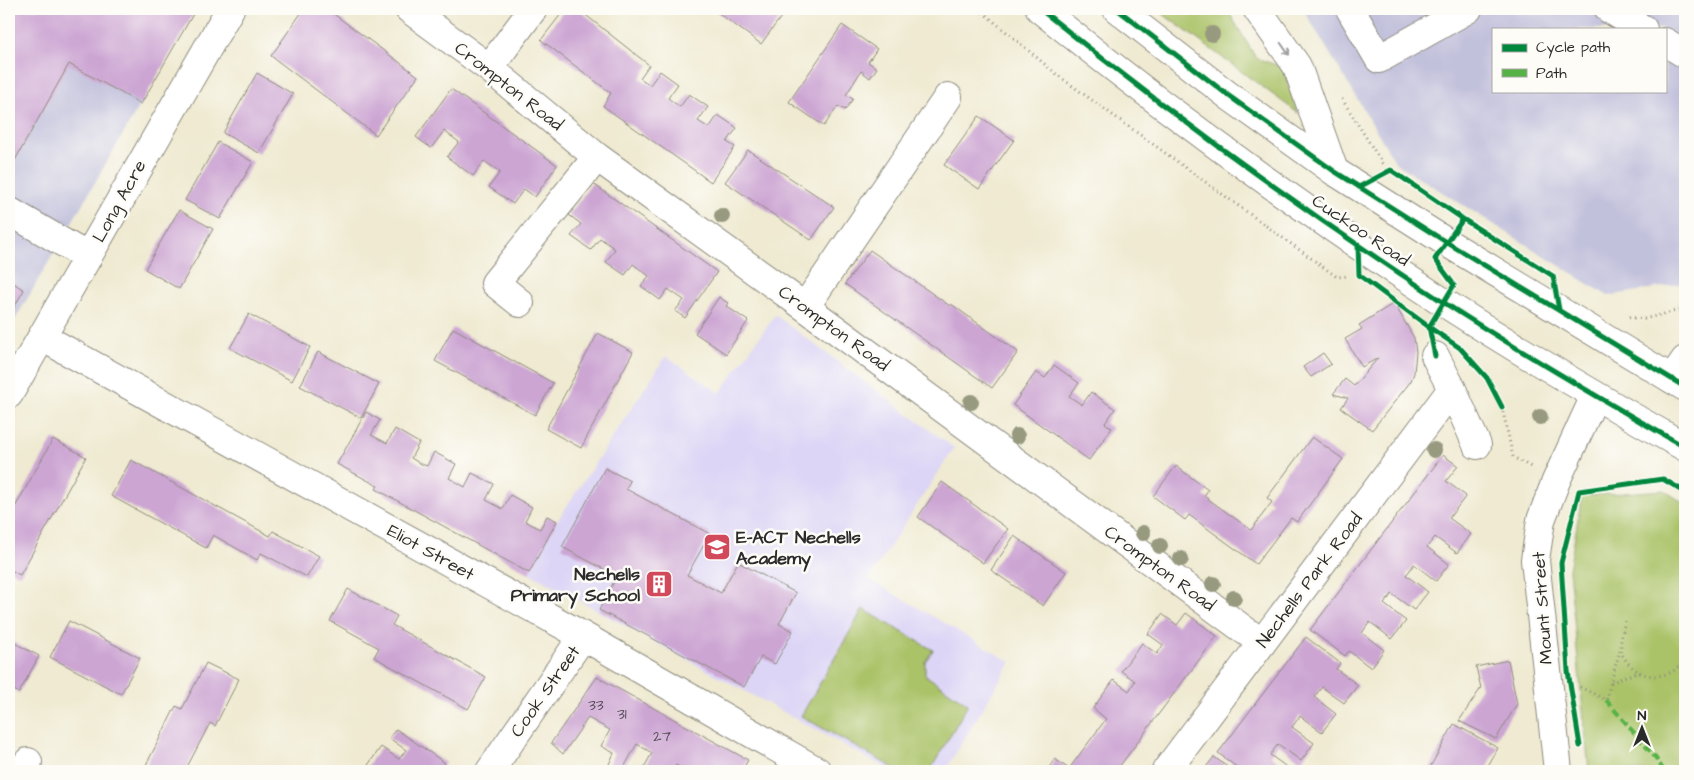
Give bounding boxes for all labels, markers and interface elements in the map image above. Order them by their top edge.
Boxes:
legend [1492,28,1666,92]
street label: Crompton Road [449,36,568,137]
text: Cycle path [1536,37,1611,59]
one-way arrow [1280,41,1290,55]
text: Path [1536,63,1567,84]
street label: Long Acre [87,155,153,247]
street label: Cuckoo Road [1307,188,1415,272]
street label: Crompton Road [773,280,894,377]
street label: Nechells Park Road [1250,508,1368,653]
street label: Eliot Street [383,518,480,587]
street label: Crompton Road [1099,520,1220,617]
place label: E-ACT Nechells Academy [736,525,861,572]
school or university icon: E-ACT Nechells Academy [702,532,732,562]
street label: Mount Street [1526,550,1559,665]
place label: Nechells Primary School [511,562,640,609]
building icon: Nechells Primary School [644,569,674,599]
street label: Cook Street [505,640,587,742]
house number: 33 [588,695,604,716]
north arrow [1616,702,1666,752]
house number: 31 [617,704,627,725]
text: N [1638,706,1647,726]
house number: 27 [653,726,671,747]

